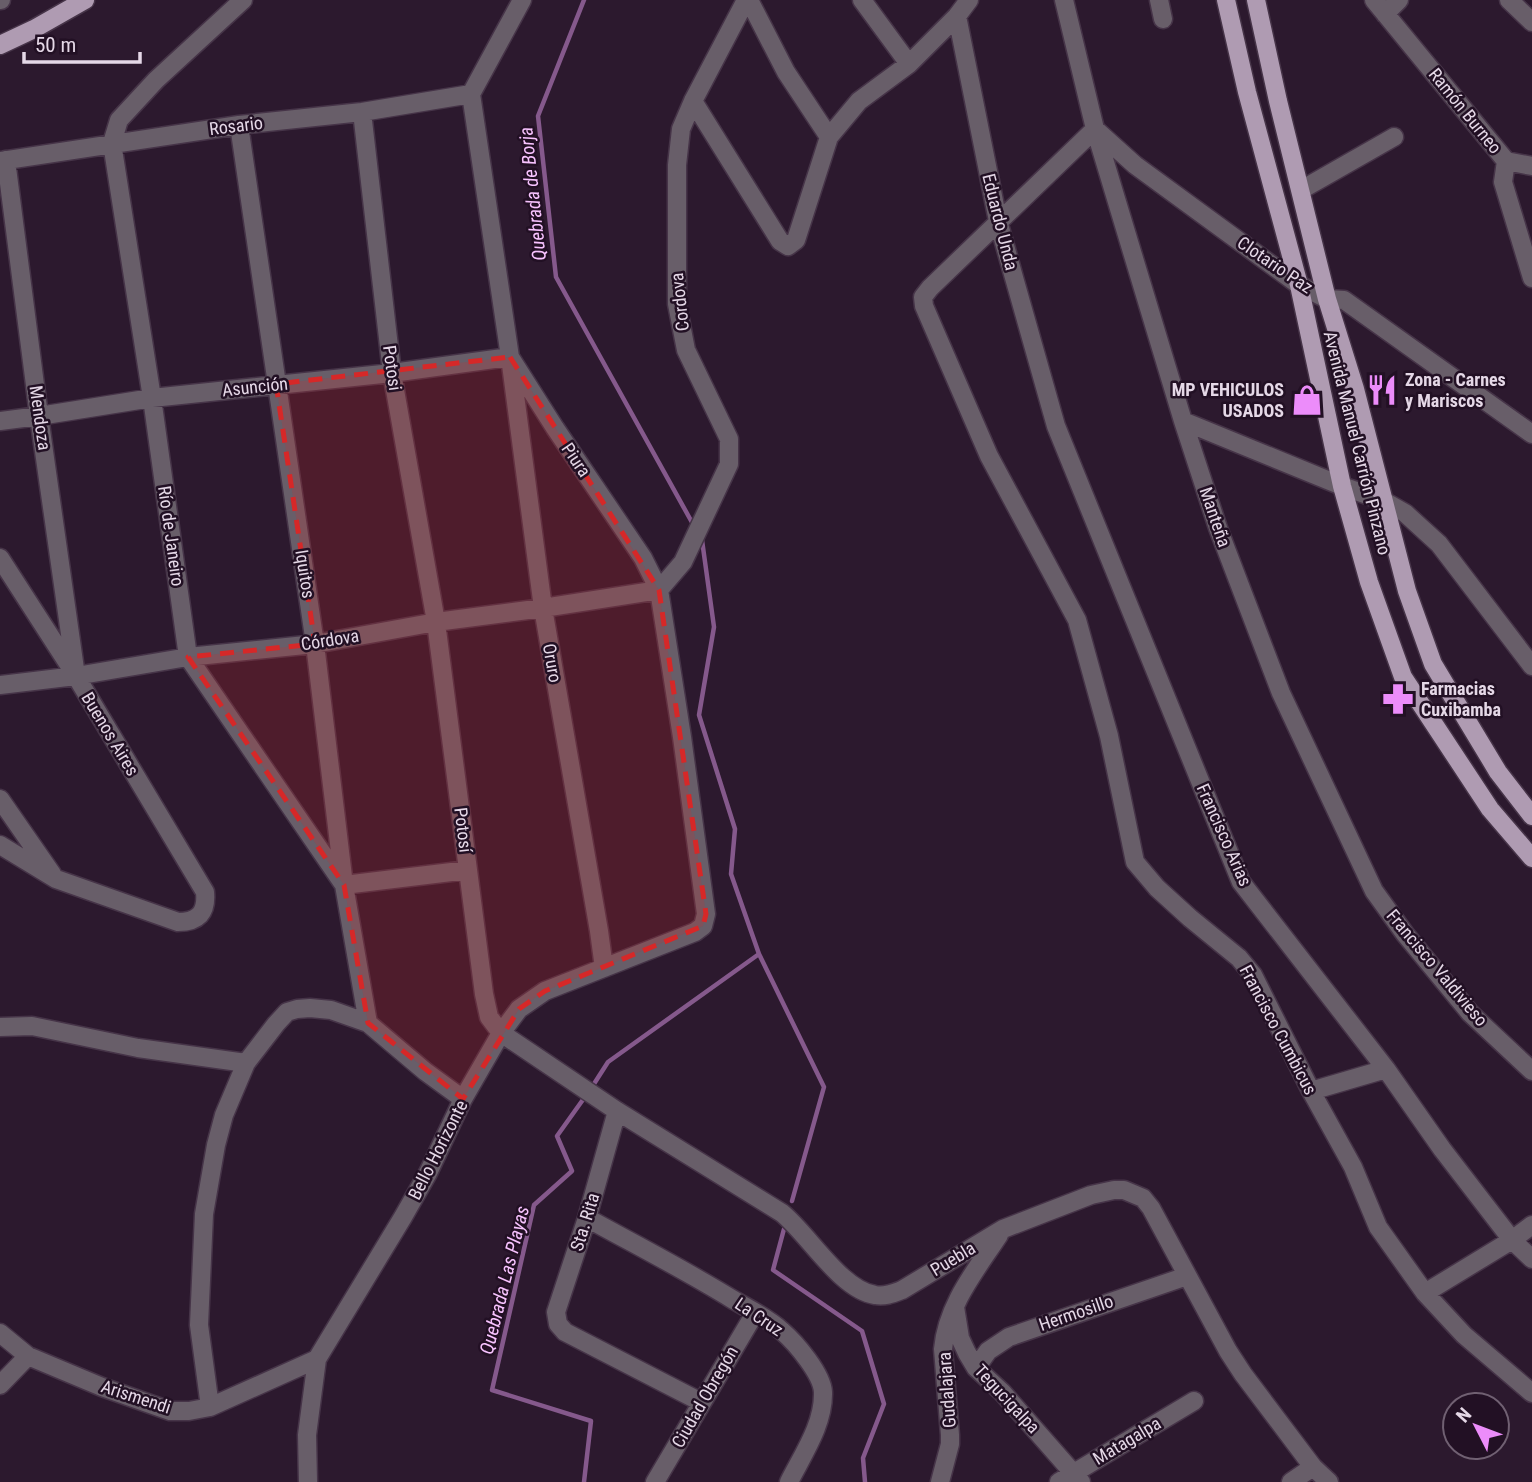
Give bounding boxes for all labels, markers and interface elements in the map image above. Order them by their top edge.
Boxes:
scale bar [24,21,140,65]
text: 50 m [35,33,76,57]
street label: Ramón Burneo [1425,64,1506,158]
street label: Rosario [208,112,264,139]
water label: Quebrada de Borja [514,126,551,262]
street label: Eduardo Unda [978,171,1023,272]
street label: Clotario Paz [1234,232,1317,298]
street label: Cordova [666,272,693,332]
street label: Avenida Manuel Carrión Pinzano [1320,329,1395,557]
street label: Potosi [379,344,406,392]
place label: Zona - Carnes y Mariscos [1405,369,1506,411]
street label: Asunción [221,373,289,400]
restaurant icon: Zona - Carnes y Mariscos [1365,373,1399,407]
place label: MP VEHICULOS USADOS [1172,379,1284,421]
shop icon: MP VEHICULOS USADOS [1290,383,1324,417]
street label: Mendoza [26,384,55,452]
street label: Piura [557,439,595,481]
street label: Río de Janeiro [154,484,189,588]
street label: Manteña [1195,484,1236,550]
street label: Iquitos [291,548,320,600]
street label: Córdova [299,625,361,654]
street label: Oruro [539,642,566,684]
place label: Farmacias Cuxibamba [1421,678,1501,720]
pharmacy icon: Farmacias Cuxibamba [1381,682,1415,716]
street label: Buenos Aires [77,688,144,779]
street label: Francisco Arias [1193,780,1256,889]
street label: Potosí [450,806,477,855]
street label: Francisco Valdivieso [1382,905,1492,1030]
street label: Francisco Cumbicus [1235,961,1321,1098]
street label: Bello Horizonte [404,1097,472,1203]
street label: Sta. Rita [566,1190,603,1254]
water label: Quebrada Las Playas [475,1203,534,1357]
street label: Puebla [926,1237,979,1280]
street label: Hermosillo [1036,1290,1116,1335]
street label: La Cruz [731,1293,787,1340]
street label: Ciudad Obregón [667,1342,742,1451]
street label: Gudalajara [933,1351,960,1429]
street label: Tegucigalpa [970,1360,1044,1437]
street label: Arismendi [99,1375,174,1418]
north arrow [1441,1391,1511,1461]
text: N [1451,1403,1476,1427]
street label: Matagalpa [1089,1412,1164,1469]

